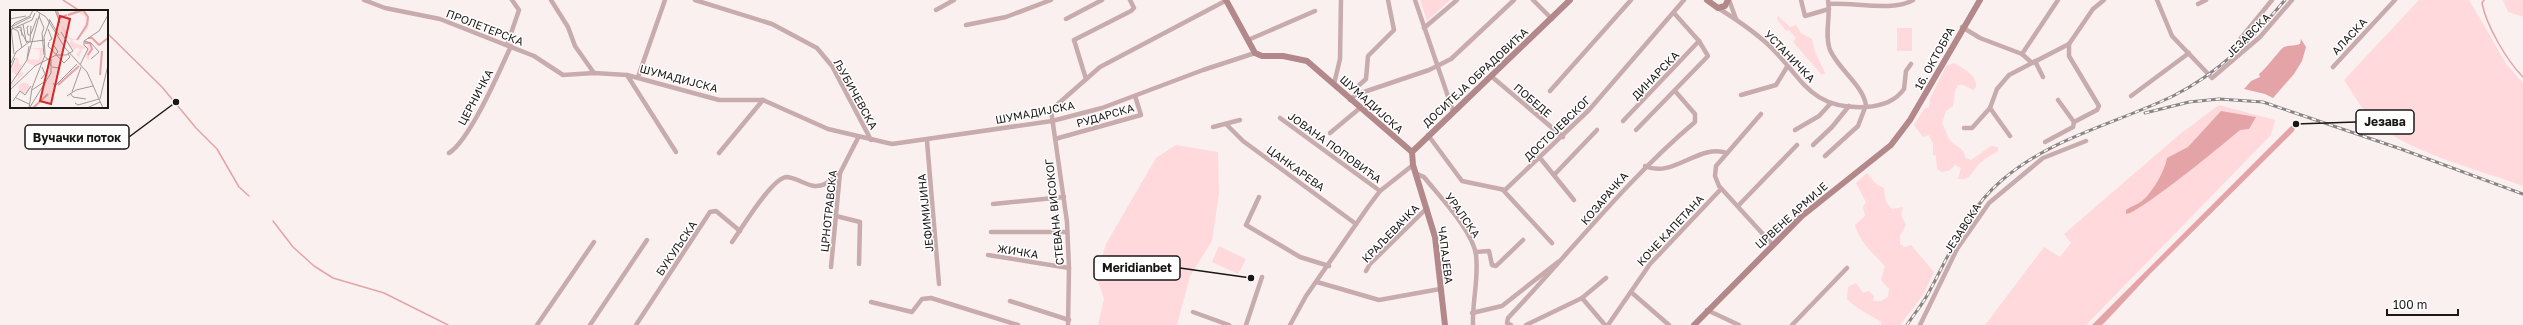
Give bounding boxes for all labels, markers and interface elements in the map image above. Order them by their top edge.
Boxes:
street label: ПРОЛЕТЕРСКА [444,6,526,48]
inset map [10,10,108,108]
street label: ЈЕЗАВСКА [2223,10,2273,60]
street label: АЛАСКА [2329,15,2370,57]
street label: ДОСИТЕЈА ОБРАДОВИЋА [1420,24,1531,129]
street label: 16. ОКТОБРА [1911,24,1957,92]
street label: УСТАНИЧКА [1762,27,1818,85]
street label: ДИНАРСКА [1629,48,1682,102]
street label: ЉУБИЧЕВСКА [831,57,881,132]
street label: ШУМАДИЈСКА [638,61,720,95]
street label: ЦЕРНИЧКА [455,66,496,127]
street label: ШУМАДИЈСКА [1338,72,1407,136]
street label: ПОБЕДЕ [1512,81,1555,120]
street label: ДОСТОЈЕВСКОГ [1521,93,1593,163]
street label: ШУМАДИЈСКА [994,98,1076,126]
street label: РУДАРСКА [1075,100,1136,129]
street label: ЈОВАНА ПОПОВИЋА [1286,109,1385,186]
callout: Језава [2356,110,2414,134]
text: Језава [2364,114,2406,129]
callout: Вучачки поток [25,125,129,149]
text: Вучачки поток [33,130,121,145]
street label: ЦАНКАРЕВА [1265,143,1328,194]
street label: СТЕВАНА ВИСОКОГ [1042,158,1066,266]
street label: ЦРНОТРАВСКА [817,169,839,253]
street label: КОЗАРАЧКА [1578,169,1631,227]
street label: ЈЕФИМИЈИНА [914,173,936,253]
street label: ЦРВЕНЕ АРМИЈЕ [1752,179,1830,251]
street label: УРАЛСКА [1443,190,1484,241]
street label: КОЧЕ КАПЕТАНА [1634,192,1707,268]
street label: ЈЕЗАВСКА [1941,200,1983,255]
street label: КРАЉЕВАЧКА [1359,201,1422,265]
street label: БУКУЉСКА [653,218,699,278]
street label: ЧАПАЈЕВА [1436,226,1456,285]
street label: ЖИЧКА [996,241,1040,261]
callout: Meridianbet [1094,256,1180,280]
text: Meridianbet [1102,260,1172,275]
scale bar [2387,291,2458,317]
text: 100 m [2393,297,2427,312]

